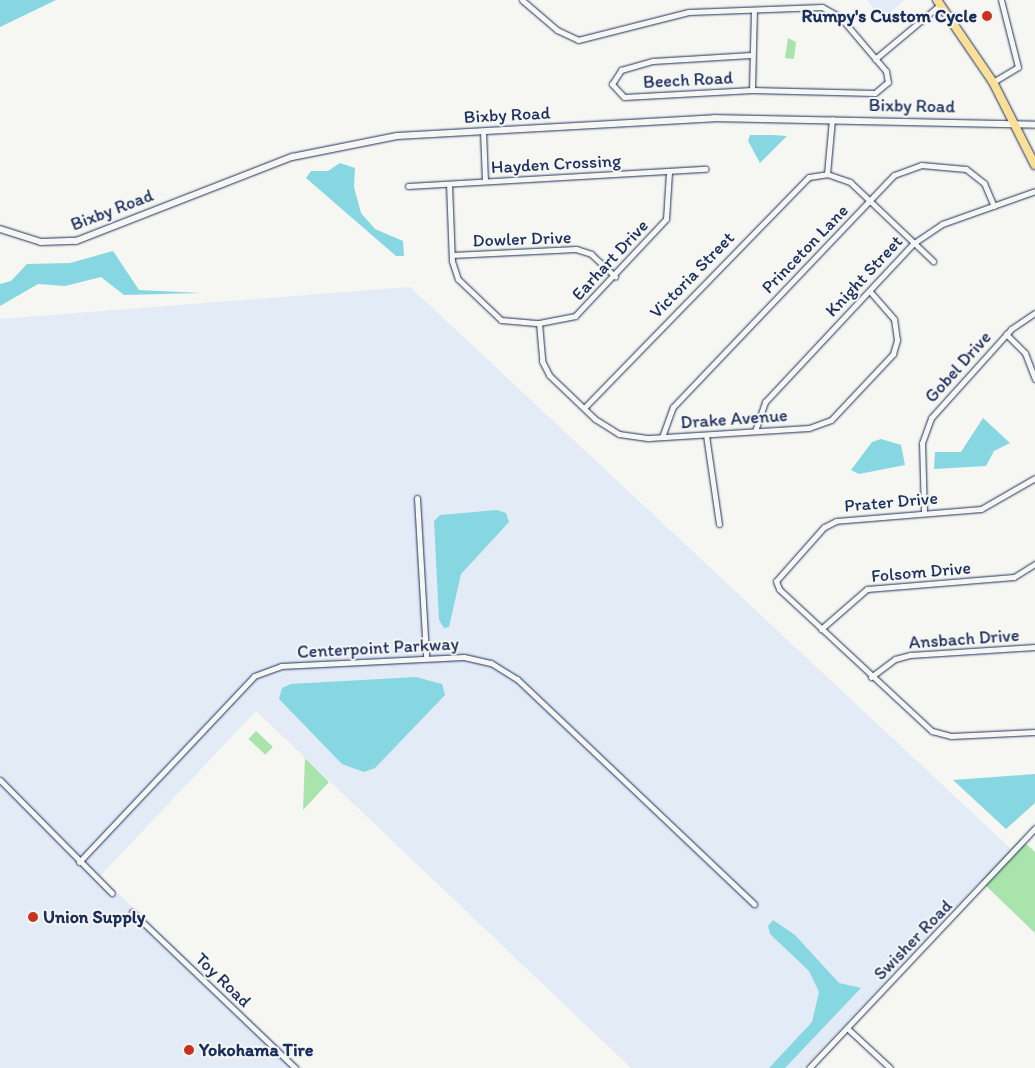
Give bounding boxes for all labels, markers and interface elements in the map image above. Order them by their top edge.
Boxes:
place label: Rumpy's Custom Cycle [802,5,977,27]
marker: Rumpy's Custom Cycle [981,10,993,22]
street label: Beech Road [643,67,733,93]
street label: Bixby Road [869,94,955,118]
street label: Bixby Road [464,102,550,128]
street label: Hayden Crossing [490,150,622,178]
street label: Bixby Road [68,185,156,235]
street label: Princeton Lane [757,200,853,298]
street label: Earhart Drive [567,215,653,305]
street label: Dowler Drive [472,226,572,252]
street label: Victoria Street [645,227,739,323]
street label: Knight Street [821,231,907,321]
street label: Gobel Drive [920,327,996,407]
street label: Drake Avenue [680,405,788,433]
street label: Prater Drive [843,487,939,517]
street label: Folsom Drive [870,557,972,587]
street label: Ansbach Drive [908,624,1020,654]
street label: Centerpoint Parkway [297,633,459,663]
street label: Swisher Road [869,895,957,985]
place label: Union Supply [43,906,145,928]
marker: Union Supply [27,911,39,923]
street label: Toy Road [191,948,255,1012]
place label: Yokohama Tire [199,1039,313,1061]
marker: Yokohama Tire [183,1044,195,1056]

